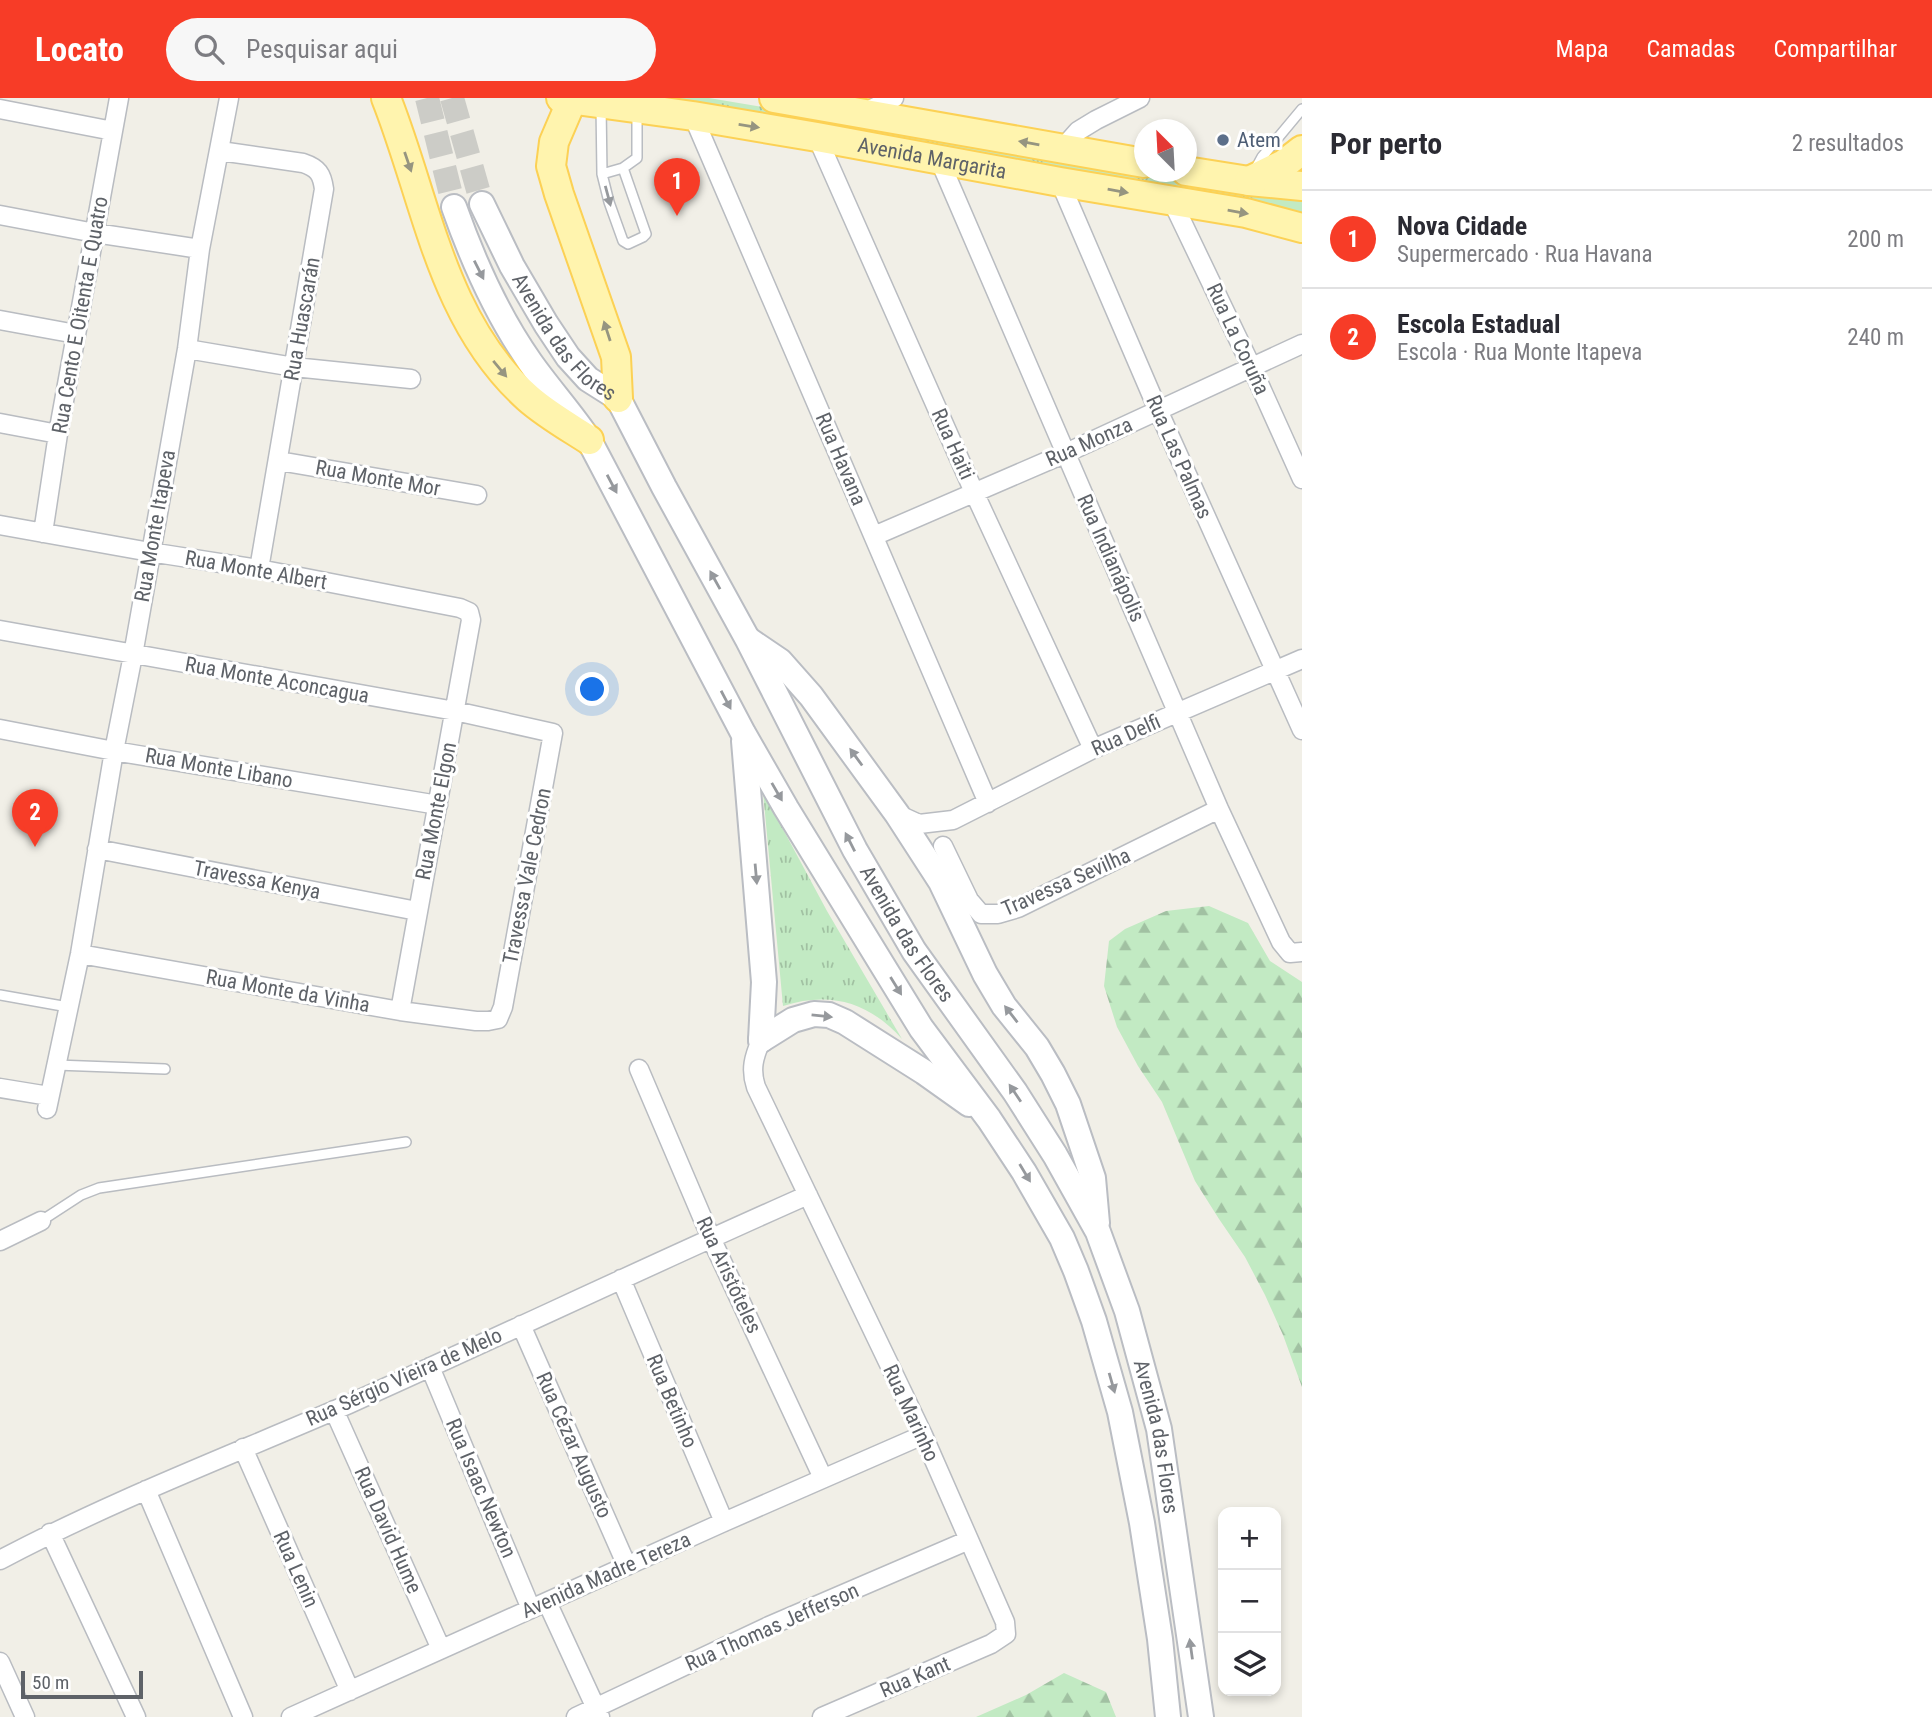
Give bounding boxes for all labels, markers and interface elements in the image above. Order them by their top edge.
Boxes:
search box [166,18,656,81]
text: Locato [35,30,124,69]
icon: search [190,30,228,68]
text: Pesquisar aqui [246,34,398,64]
text: Mapa [1556,35,1609,63]
text: Camadas [1647,35,1736,63]
text: Compartilhar [1774,35,1897,63]
north arrow [1134,119,1197,182]
one-way arrow [739,121,761,132]
text: Por perto [1330,126,1442,161]
place label: Atem [1237,128,1281,152]
text: 2 resultados [1792,130,1904,157]
marker: Atem [1215,132,1231,148]
street label: Avenida Margarita [856,133,1008,184]
one-way arrow [1018,137,1040,148]
one-way arrow [403,152,414,173]
pin: 1 [654,158,700,216]
one-way arrow [603,185,614,207]
one-way arrow [1107,186,1129,197]
street label: Rua Cento E Oitenta E Quatro [47,194,113,436]
one-way arrow [1227,207,1249,218]
text: Nova Cidade [1397,211,1527,241]
text: 1 [1347,226,1359,253]
text: 200 m [1847,226,1904,253]
text: Supermercado · Rua Havana [1397,241,1652,268]
street label: Rua Huascarán [279,255,325,383]
one-way arrow [473,261,485,281]
street label: Avenida das Flores [507,269,620,406]
street label: Rua La Coruña [1202,279,1274,399]
text: Escola Estadual [1397,309,1561,339]
one-way arrow [602,320,612,341]
text: 2 [1347,324,1359,351]
text: 240 m [1847,324,1904,351]
text: Escola · Rua Monte Itapeva [1397,339,1642,366]
one-way arrow [492,360,507,377]
street label: Rua Las Palmas [1141,392,1217,522]
street label: Rua Haiti [927,405,979,483]
street label: Rua Havana [811,409,871,509]
street label: Rua Monza [1042,412,1136,472]
street label: Rua Monte Itapeva [130,448,180,604]
street label: Rua Monte Mor [314,455,442,501]
one-way arrow [606,474,618,493]
street label: Rua Indianápolis [1072,490,1150,626]
street label: Rua Monte Albert [183,546,329,594]
one-way arrow [709,570,721,590]
street label: Rua Monte Aconcagua [183,652,371,708]
your location [575,672,609,706]
one-way arrow [720,690,731,710]
street label: Rua Delfi [1088,709,1164,761]
street label: Rua Monte Elgon [411,740,461,882]
street label: Rua Monte Libano [143,743,295,793]
one-way arrow [849,748,863,766]
one-way arrow [771,783,783,802]
street label: Travessa Vale Cedron [498,786,556,966]
pin: 2 [12,789,58,847]
one-way arrow [845,832,856,852]
street label: Travessa Sevilha [998,843,1134,921]
street label: Travessa Kenya [192,856,322,904]
street label: Avenida das Flores [855,861,959,1007]
one-way arrow [751,864,762,886]
street label: Rua Monte da Vinha [204,965,372,1017]
one-way arrow [889,977,902,996]
one-way arrow [1004,1005,1018,1023]
one-way arrow [811,1011,833,1022]
one-way arrow [1009,1084,1022,1103]
one-way arrow [1019,1164,1031,1183]
street label: Rua Aristóteles [692,1213,766,1337]
street label: Rua Sérgio Vieira de Melo [302,1323,506,1431]
street label: Rua Betinho [642,1351,702,1451]
street label: Avenida das Flores [1129,1357,1183,1515]
street label: Rua Marinho [878,1361,944,1465]
street label: Rua Cézar Augusto [531,1368,617,1522]
one-way arrow [1107,1372,1117,1393]
street label: Rua Isaac Newton [441,1415,521,1561]
street label: Rua David Hume [349,1463,427,1597]
map controls [1218,1507,1281,1696]
button: + [1218,1507,1281,1570]
street label: Rua Lenin [269,1527,323,1611]
street label: Avenida Madre Tereza [518,1527,694,1623]
button: − [1218,1570,1281,1633]
street label: Rua Thomas Jefferson [682,1578,862,1676]
button: layers [1218,1633,1281,1696]
one-way arrow [1186,1638,1197,1660]
street label: Rua Kant [876,1651,954,1703]
scale bar [21,1668,144,1700]
text: 50 m [32,1671,69,1694]

